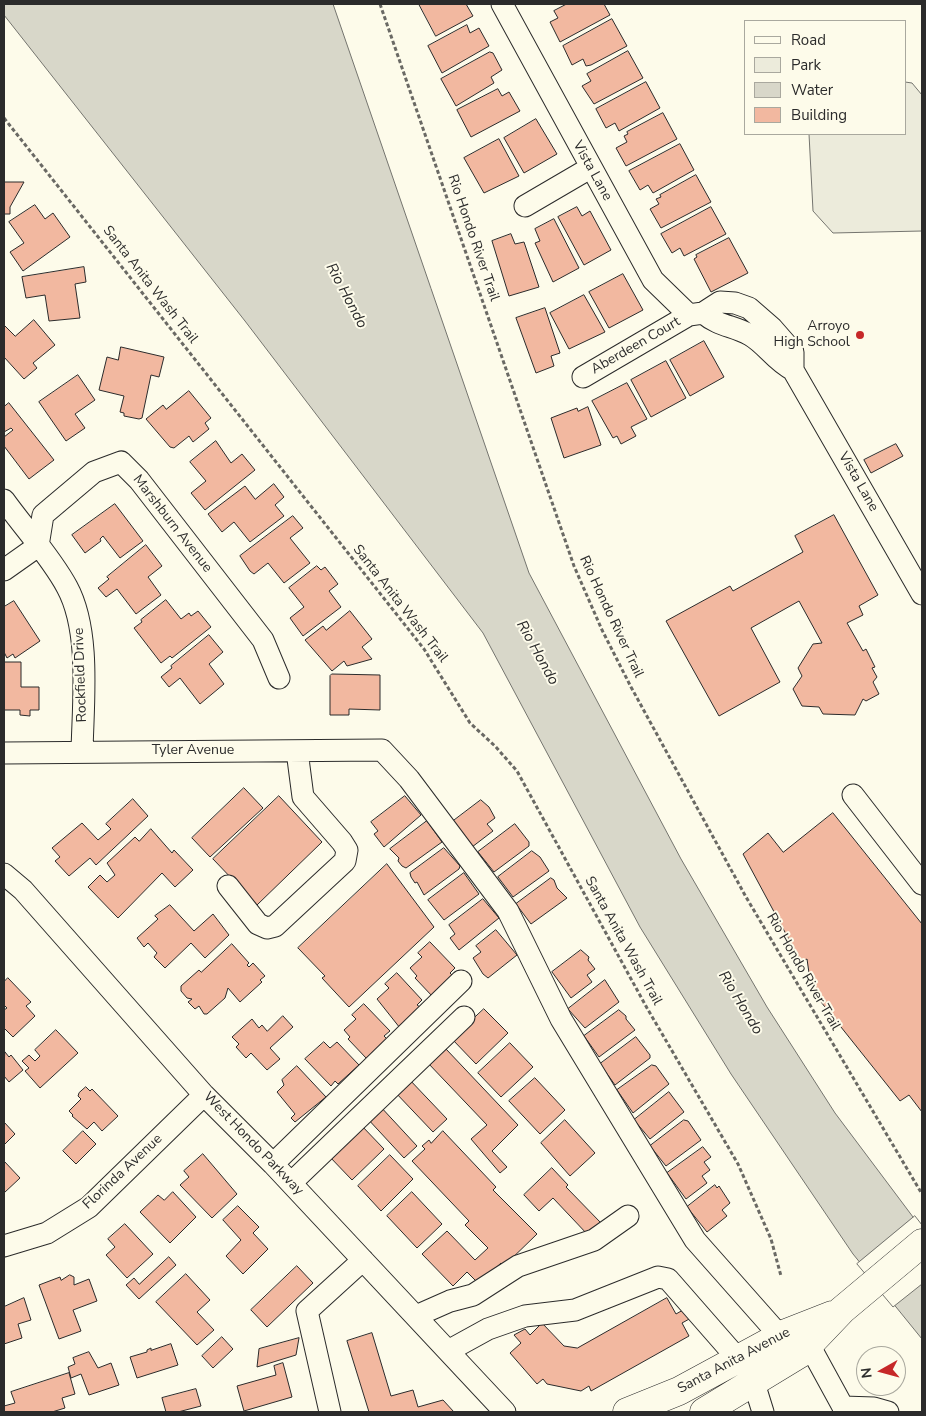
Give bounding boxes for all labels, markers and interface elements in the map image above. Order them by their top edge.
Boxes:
legend [744,20,906,135]
text: Road [791,30,826,50]
text: Park [791,55,821,75]
text: Water [791,80,833,100]
text: Building [791,105,847,125]
street label: Vista Lane [569,138,615,204]
street label: Rio Hondo River Trail [443,172,503,304]
street label: Santa Anita Wash Trail [99,223,201,347]
water label: Rio Hondo [321,260,371,332]
street label: Aberdeen Court [588,314,684,378]
place label: Arroyo High School [774,319,850,352]
marker: Arroyo High School [854,329,866,341]
street label: Vista Lane [834,449,882,515]
street label: Marshburn Avenue [129,472,215,576]
street label: Santa Anita Wash Trail [349,542,451,666]
street label: Rio Hondo River Trail [575,553,647,681]
water label: Rio Hondo [512,618,562,688]
street label: Rockfield Drive [71,627,91,723]
street label: Tyler Avenue [152,743,234,759]
street label: Santa Anita Wash Trail [581,874,665,1008]
street label: Rio Hondo River Trail [763,910,843,1034]
water label: Rio Hondo [714,968,766,1038]
street label: West Hondo Parkway [199,1089,307,1199]
street label: Florinda Avenue [80,1131,166,1213]
street label: Santa Anita Avenue [675,1324,793,1398]
north arrow [856,1346,906,1396]
text: N [857,1366,877,1379]

